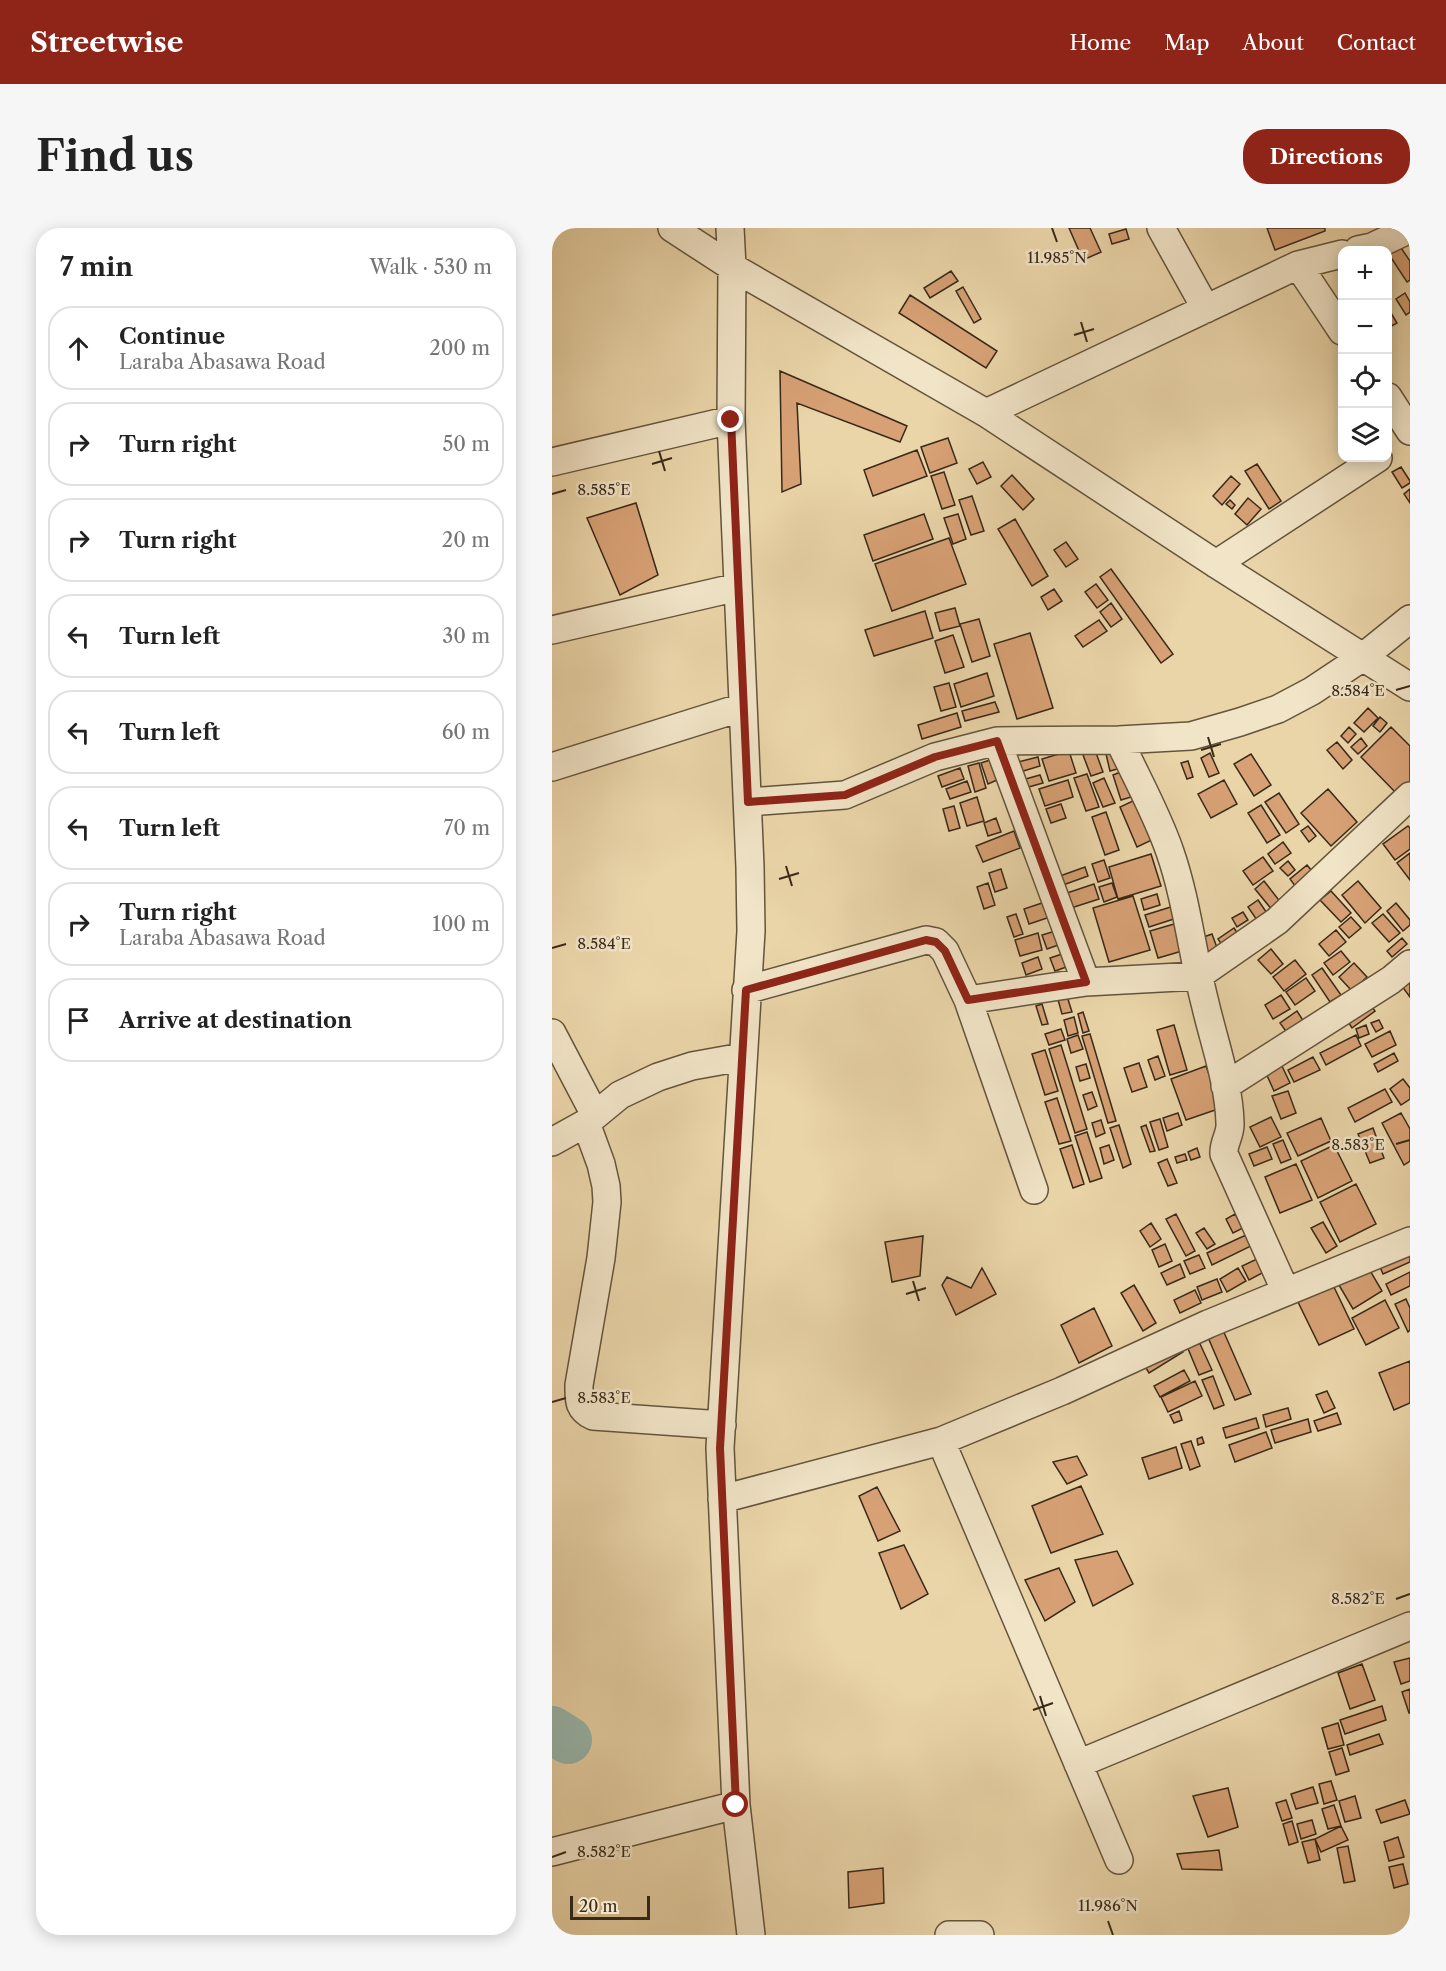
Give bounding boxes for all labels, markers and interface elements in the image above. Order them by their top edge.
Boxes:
text: Streetwise [30,25,184,59]
text: Home [1070,30,1131,55]
text: Map [1164,30,1209,55]
text: About [1242,30,1304,55]
text: Contact [1337,30,1416,55]
button: Directions [1243,129,1410,184]
text: Find us [36,130,194,182]
map controls [1338,246,1392,462]
button: + [1338,246,1392,300]
text: 11.985°N [1027,248,1087,267]
text: 7 min [60,251,133,283]
text: Walk · 530 m [369,255,492,279]
button: − [1338,300,1392,354]
text: Continue [119,323,225,350]
icon: ahead [62,332,95,365]
text: 200 m [429,336,490,360]
text: Laraba Abasawa Road [119,350,326,374]
button: locate [1338,354,1392,408]
route end [717,406,743,432]
button: layers [1338,408,1392,462]
icon: right [62,428,95,461]
text: Turn right [119,431,237,458]
text: 50 m [443,432,490,456]
text: 8.585°E [577,480,631,499]
icon: right [62,524,95,557]
text: Turn right [119,527,237,554]
text: 20 m [442,528,490,552]
icon: left [62,620,95,653]
text: Turn left [119,623,220,650]
text: 30 m [442,624,490,648]
text: 8.584°E [1331,681,1385,700]
icon: left [62,716,95,749]
text: Turn left [119,719,220,746]
text: 60 m [442,720,490,744]
icon: left [62,812,95,845]
text: Turn left [119,815,220,842]
text: 70 m [444,816,490,840]
text: Turn right [119,899,237,926]
icon: right [62,908,95,941]
text: 100 m [432,912,490,936]
text: Laraba Abasawa Road [119,926,326,950]
text: 8.584°E [577,934,631,953]
icon: arrive [62,1004,95,1037]
text: Arrive at destination [119,1007,352,1034]
text: 8.583°E [1331,1135,1385,1154]
text: 8.583°E [577,1388,631,1407]
text: 8.582°E [1331,1589,1385,1608]
route start [722,1791,748,1817]
text: 8.582°E [577,1842,631,1861]
scale bar [570,1893,650,1920]
text: 20 m [579,1896,618,1916]
text: 11.986°N [1078,1896,1138,1915]

